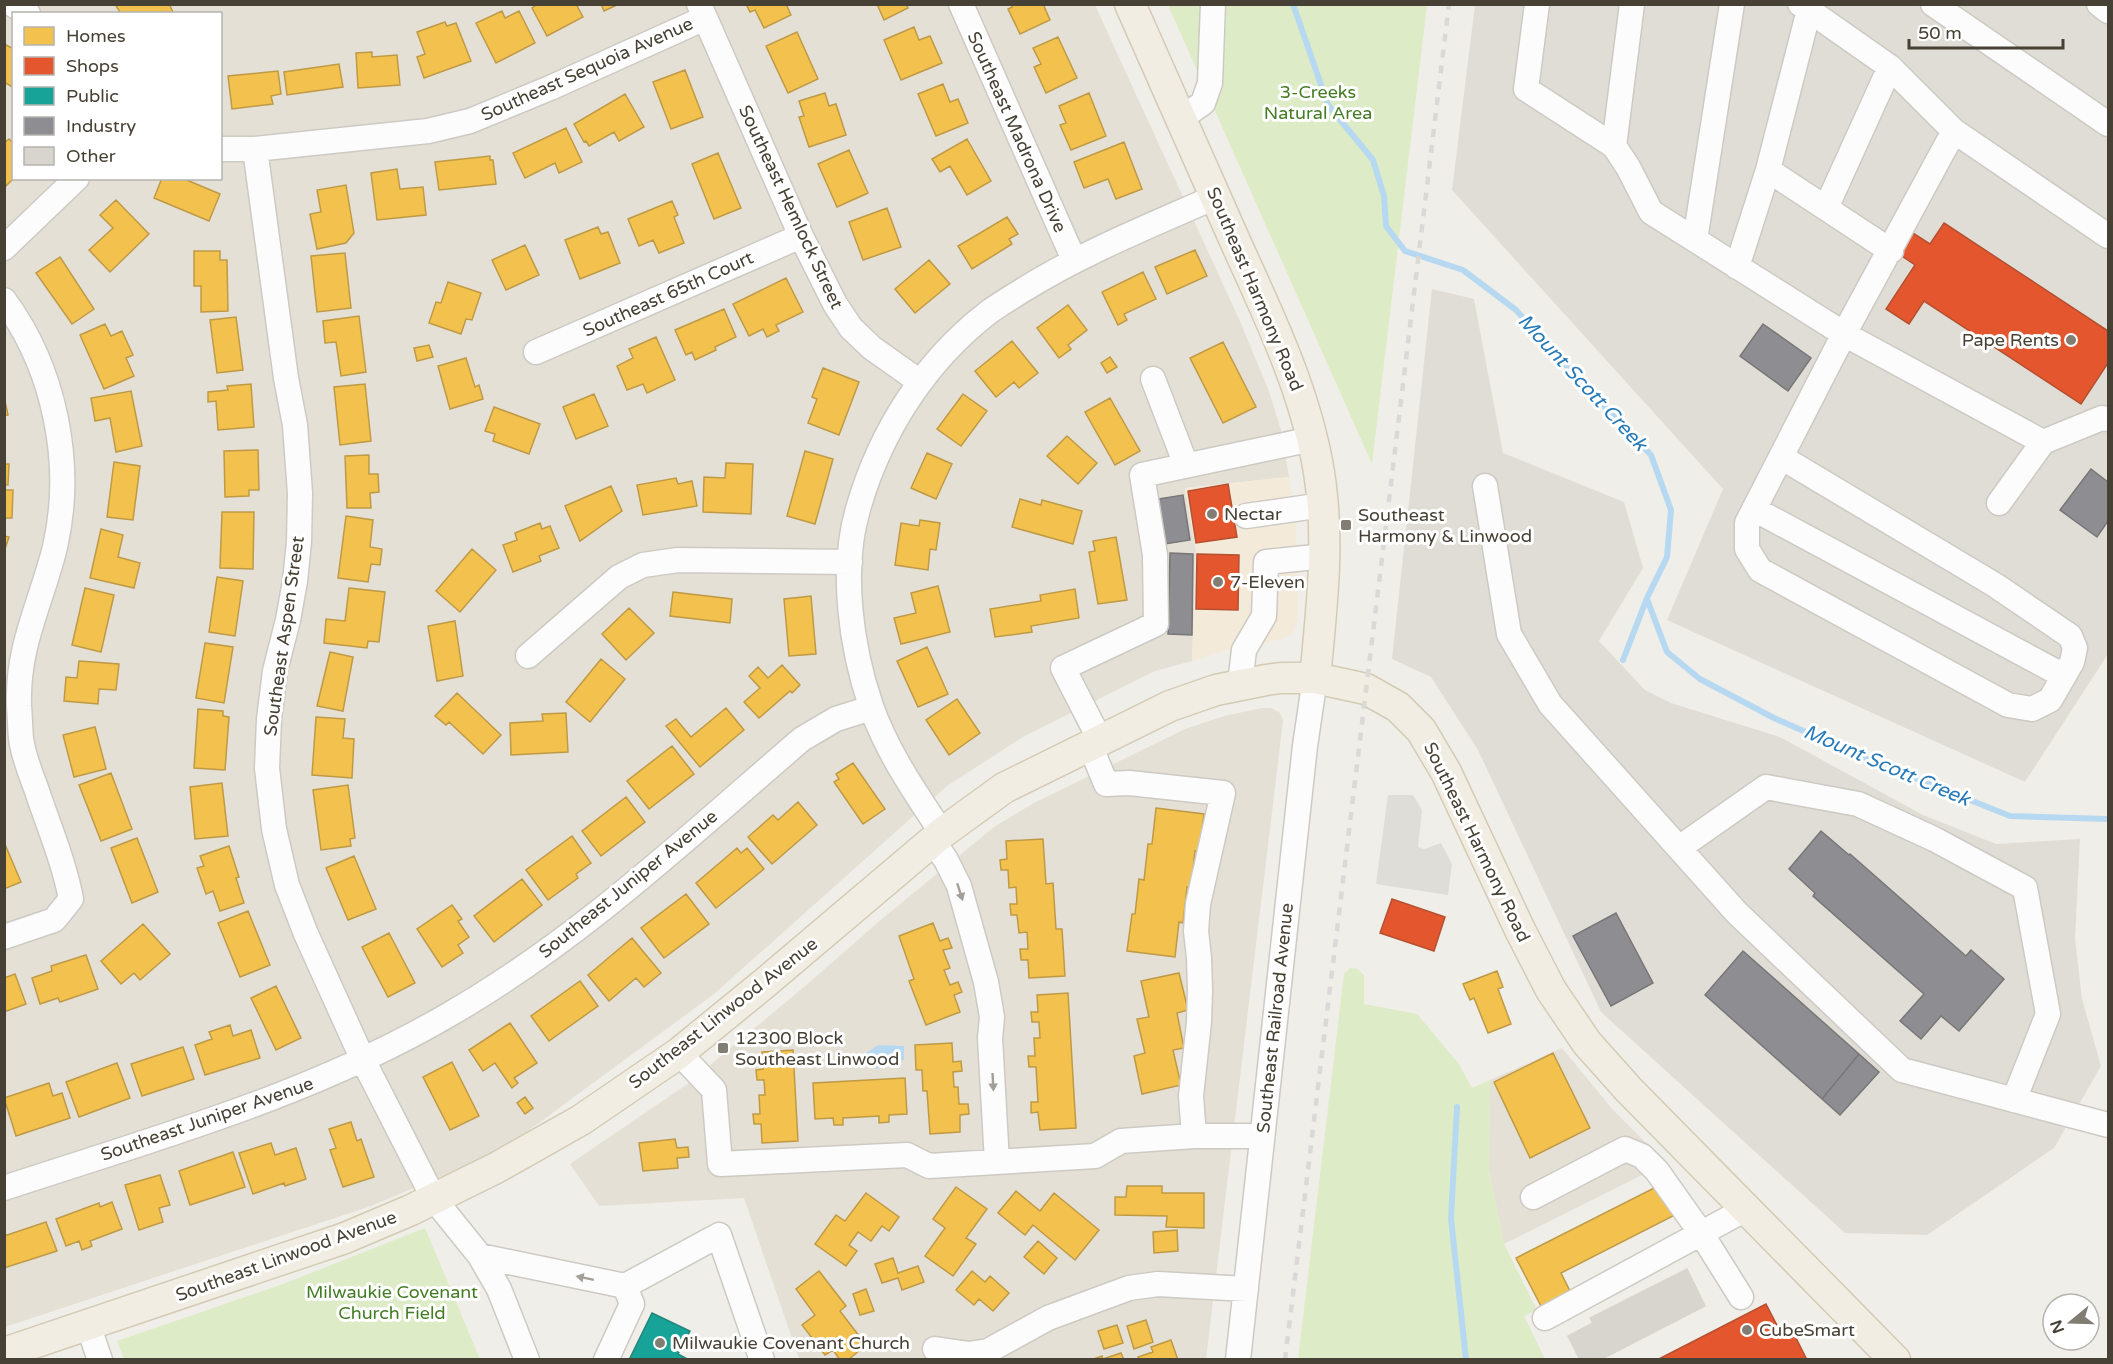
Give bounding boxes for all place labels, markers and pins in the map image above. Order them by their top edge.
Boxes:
place label: Pape Rents [1962,329,2059,351]
marker: Pape Rents [2064,333,2078,347]
place label: Nectar [1224,503,1282,525]
place label: Southeast Harmony & Linwood [1358,504,1532,547]
marker: Nectar [1205,507,1219,521]
marker: Southeast Harmony & Linwood [1339,518,1353,532]
place label: 7-Eleven [1230,571,1305,593]
marker: 7-Eleven [1211,575,1225,589]
place label: 12300 Block Southeast Linwood [735,1027,899,1070]
marker: 12300 Block Southeast Linwood [716,1041,730,1055]
place label: CubeSmart [1759,1319,1855,1341]
marker: CubeSmart [1740,1323,1754,1337]
place label: Milwaukie Covenant Church [672,1332,910,1354]
marker: Milwaukie Covenant Church [653,1336,667,1350]

